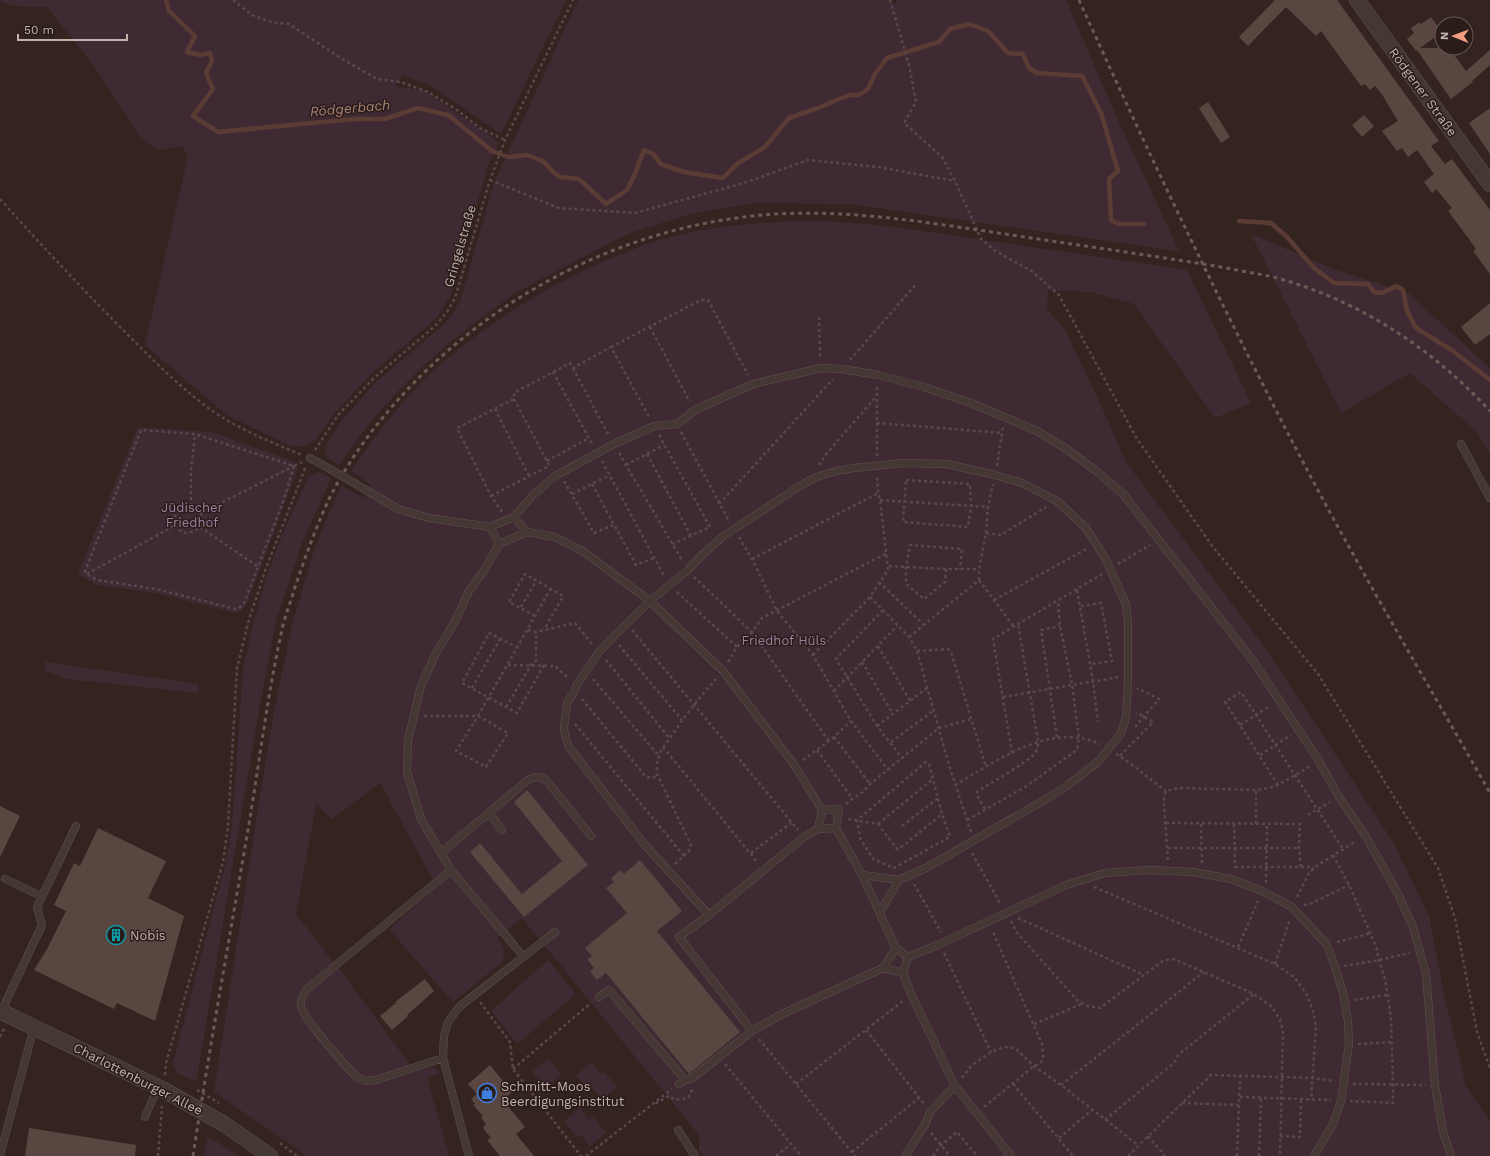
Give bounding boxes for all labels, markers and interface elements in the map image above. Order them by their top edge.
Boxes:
scale bar [18,16,127,42]
north arrow [1434,16,1474,56]
text: 50 m [24,23,54,37]
text: N [1438,32,1451,40]
street label: Rödgener Straße [1386,45,1460,139]
water label: Rödgerbach [309,97,391,119]
street label: Gringelstraße [441,203,479,289]
park label: Jüdischer Friedhof [161,500,223,530]
park label: Friedhof Hüls [742,633,827,648]
building icon: Nobis [105,924,127,946]
place label: Nobis [130,928,166,943]
street label: Charlottenburger Allee [71,1040,205,1118]
place label: Schmitt-Moos Beerdigungsinstitut [501,1079,625,1109]
shop icon: Schmitt-Moos Beerdigungsinstitut [476,1082,498,1104]

